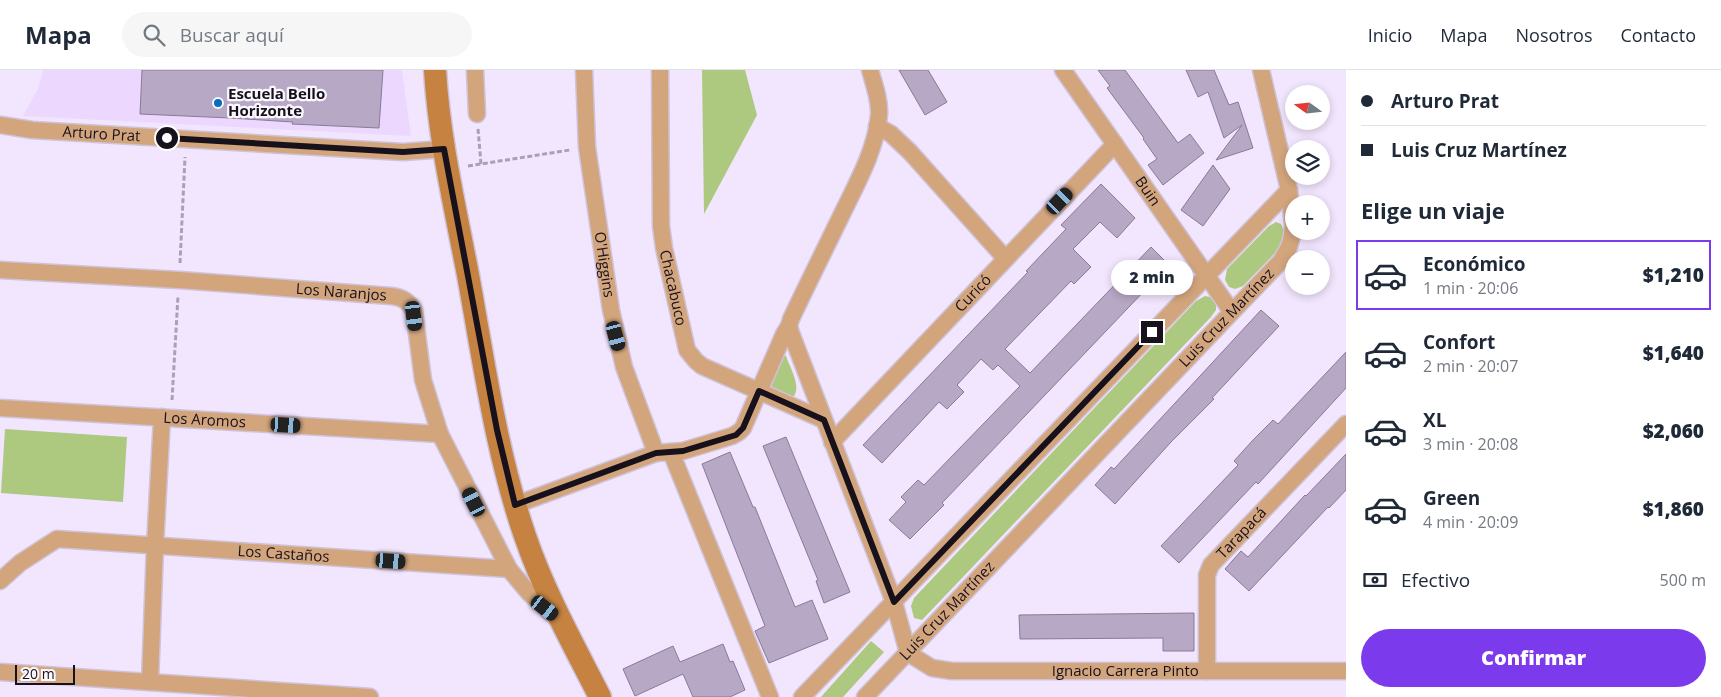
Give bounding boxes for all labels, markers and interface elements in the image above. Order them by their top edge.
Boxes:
search box [122,12,472,57]
text: Mapa [25,18,92,51]
icon: search [140,21,168,49]
text: Buscar aquí [180,22,284,48]
text: Inicio [1368,23,1412,47]
text: Mapa [1440,23,1488,47]
text: Nosotros [1516,23,1593,47]
text: Contacto [1621,23,1696,47]
place label: Escuela Bello Horizonte [228,83,325,120]
north arrow [1285,85,1330,130]
map controls [1285,85,1330,295]
text: Arturo Prat [1391,88,1499,114]
marker: Escuela Bello Horizonte [212,97,224,109]
street label: Arturo Prat [62,121,141,145]
route start [156,127,178,149]
text: Luis Cruz Martínez [1391,137,1567,163]
button: layers [1285,140,1330,185]
street label: Buin [1131,172,1166,210]
car [1044,185,1075,217]
button: + [1285,195,1330,240]
text: Elige un viaje [1361,195,1505,225]
street label: O'Higgins [591,230,620,299]
street label: Chacabuco [656,248,692,327]
button: − [1285,250,1330,295]
text: Económico [1423,251,1525,277]
icon: car [1363,253,1408,298]
callout: 2 min [1111,260,1193,294]
text: $1,210 [1643,262,1704,288]
street label: Luis Cruz Martínez [1174,263,1278,371]
text: 2 min [1129,266,1175,288]
street label: Curicó [950,270,995,316]
text: 1 min · 20:06 [1423,277,1518,299]
street label: Los Naranjos [295,278,388,305]
car [404,300,423,332]
car [604,320,627,352]
route end [1141,321,1163,343]
text: Confort [1423,329,1495,355]
icon: car [1363,331,1408,376]
text: $1,640 [1643,340,1704,366]
text: 2 min · 20:07 [1423,355,1518,377]
street label: Los Aromos [163,407,247,432]
text: XL [1423,407,1446,433]
icon: car [1363,409,1408,454]
car [270,417,301,433]
text: $2,060 [1643,418,1704,444]
text: 3 min · 20:08 [1423,433,1518,455]
car [460,485,487,519]
text: Green [1423,485,1480,511]
icon: car [1363,487,1408,532]
text: $1,860 [1643,496,1704,522]
street label: Tarapacá [1211,502,1270,562]
text: 4 min · 20:09 [1423,511,1518,533]
street label: Los Castaños [237,540,330,566]
car [375,552,406,570]
street label: Luis Cruz Martínez [894,556,998,664]
icon: cash [1361,566,1389,594]
text: Efectivo [1401,567,1470,593]
text: 500 m [1660,569,1706,591]
car [528,593,561,623]
button: Confirmar [1361,629,1706,687]
street label: Ignacio Carrera Pinto [1052,660,1199,680]
scale bar [15,662,75,685]
text: 20 m [22,664,55,683]

